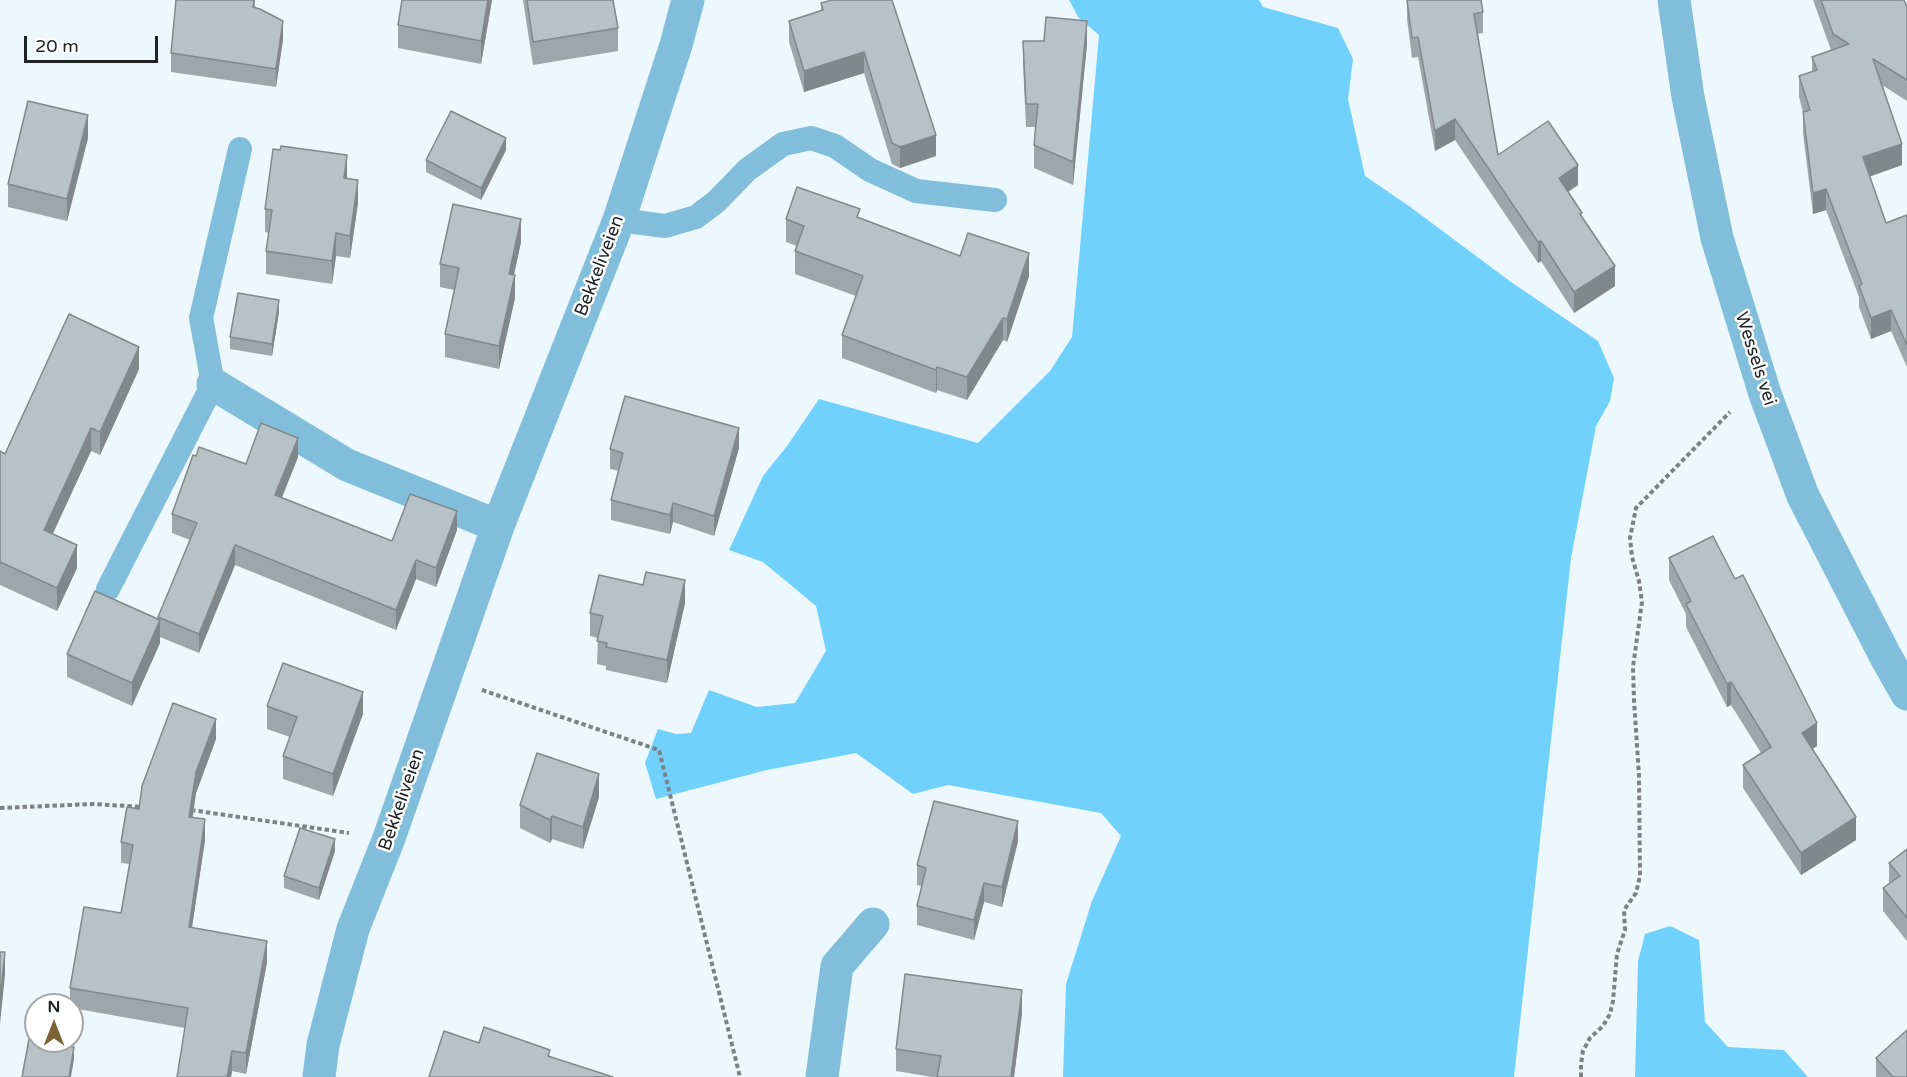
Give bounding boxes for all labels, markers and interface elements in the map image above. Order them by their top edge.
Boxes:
scale bar [27,24,160,62]
text: 20 m [35,35,79,57]
street label: Bekkeliveien [571,212,629,320]
street label: Wessels vei [1730,310,1780,408]
street label: Bekkeliveien [374,746,430,854]
north arrow [24,993,84,1053]
text: N [48,997,60,1017]

